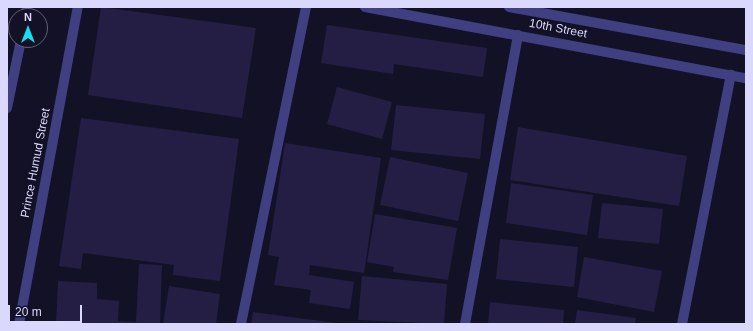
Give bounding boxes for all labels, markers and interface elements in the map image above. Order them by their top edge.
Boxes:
north arrow [8,8,48,48]
text: N [24,11,32,23]
street label: 10th Street [528,16,588,42]
street label: Prince Humud Street [18,107,54,219]
scale bar [10,297,84,323]
text: 20 m [15,305,42,319]

